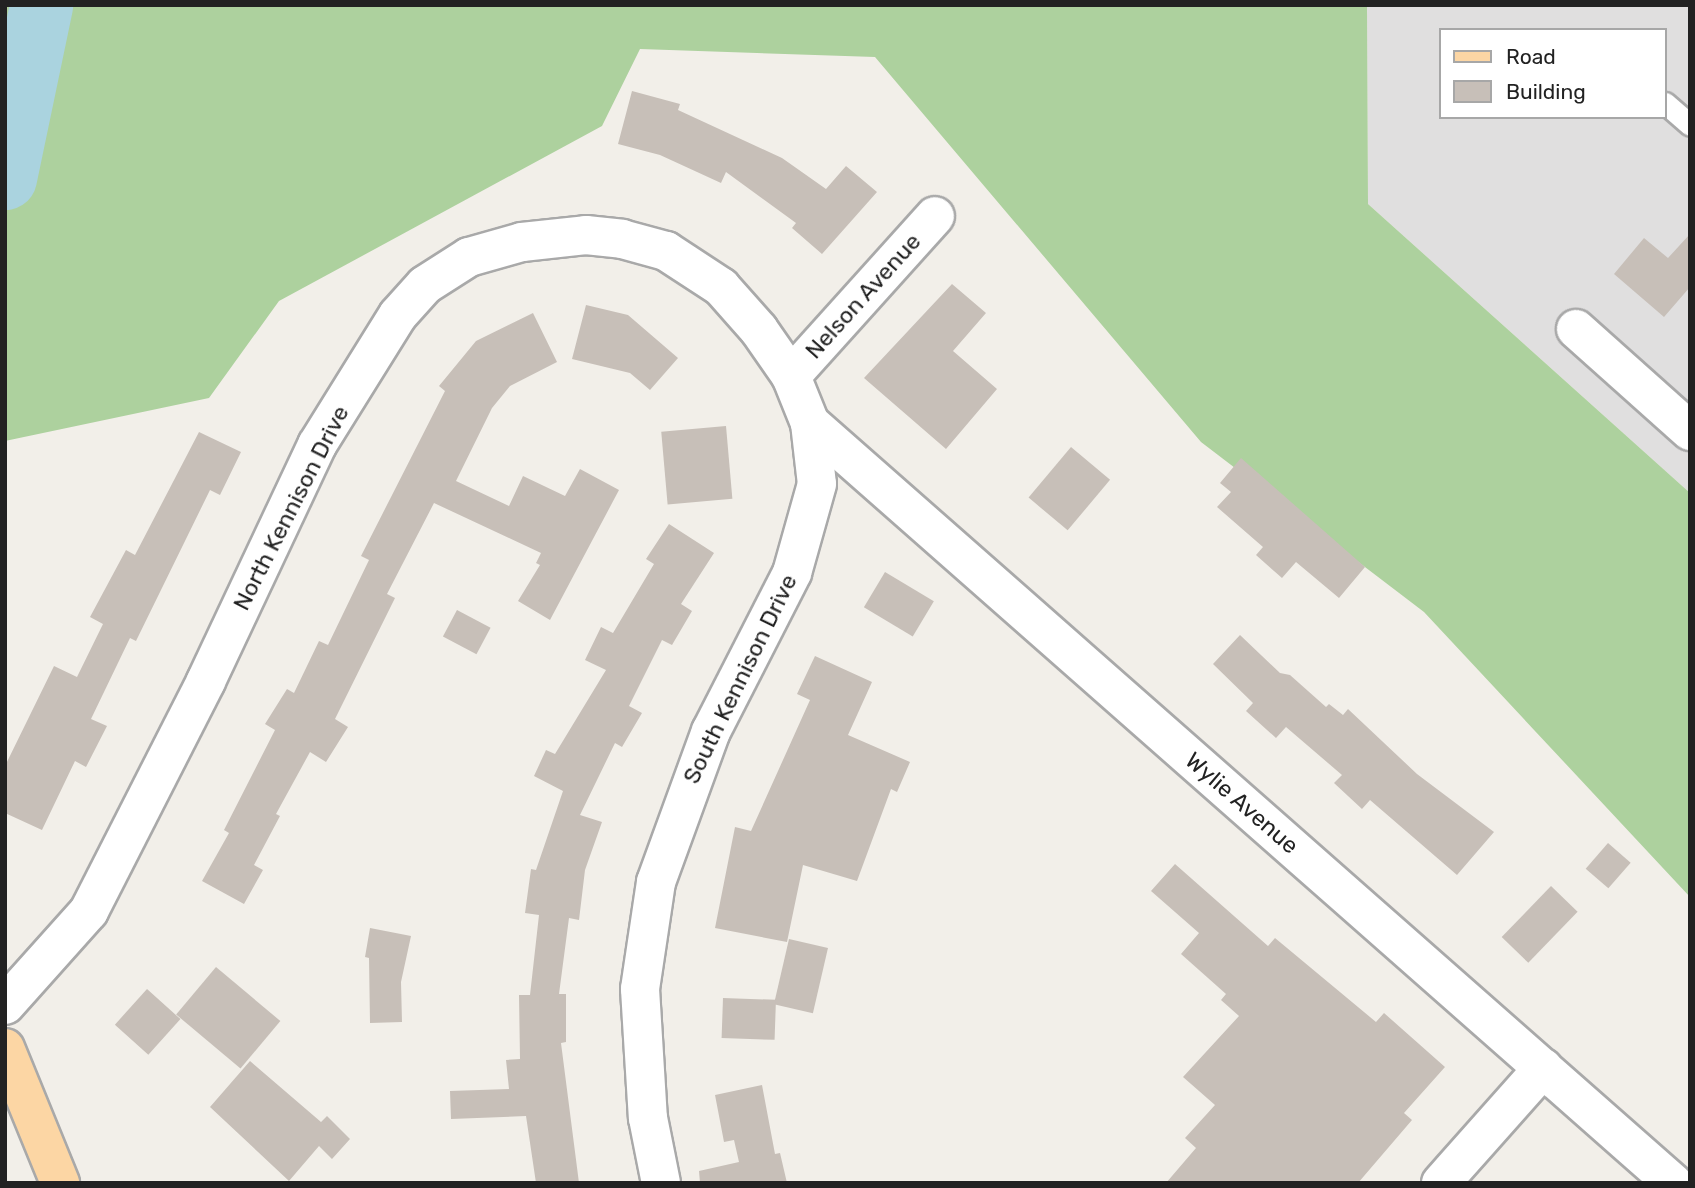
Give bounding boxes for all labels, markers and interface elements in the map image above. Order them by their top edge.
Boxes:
legend [1440,28,1667,119]
text: Road [1506,44,1556,69]
text: Building [1506,79,1586,104]
street label: Nelson Avenue [799,227,927,365]
street label: North Kennison Drive [227,401,355,615]
street label: South Kennison Drive [677,570,803,788]
street label: Wylie Avenue [1180,746,1304,860]

